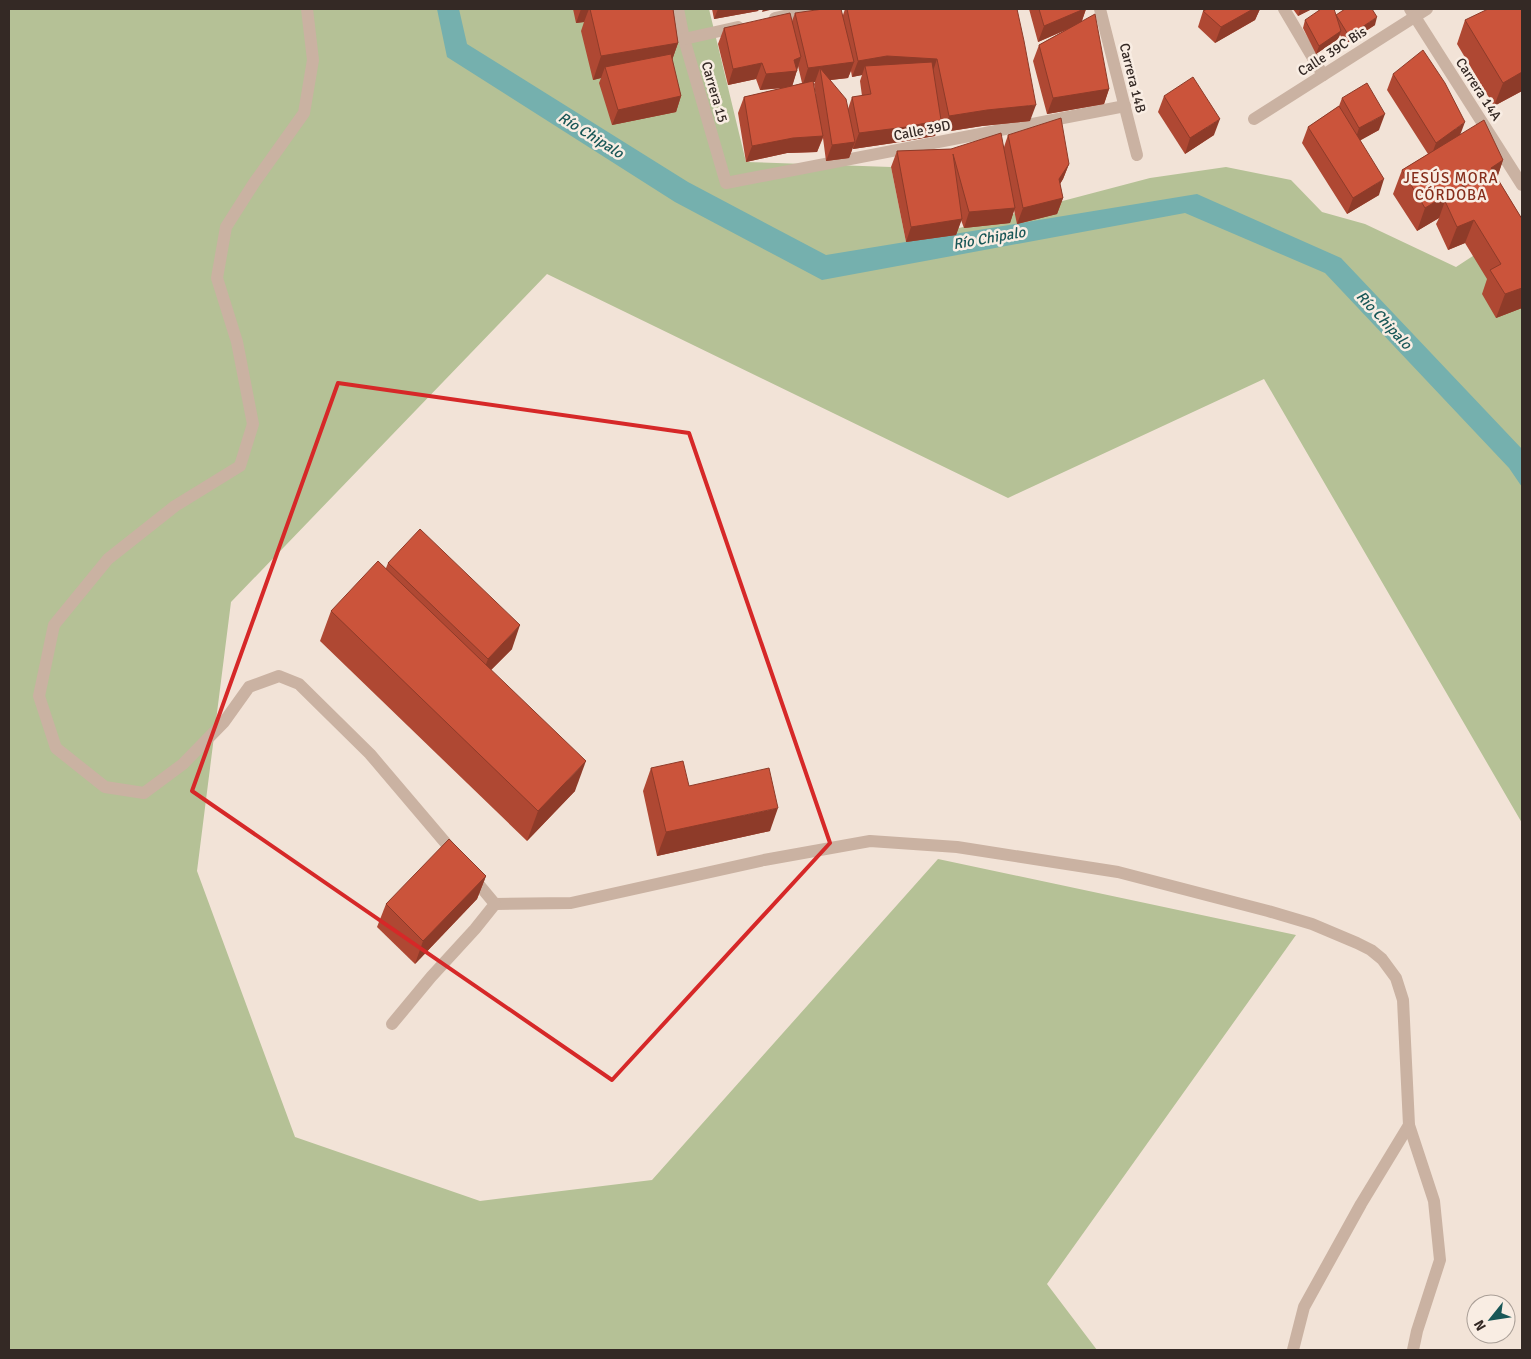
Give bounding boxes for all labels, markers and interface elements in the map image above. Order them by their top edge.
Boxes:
street label: Calle 39C Bis [1295,23,1370,80]
street label: Carrera 14B [1116,41,1149,115]
street label: Carrera 14A [1452,55,1505,124]
street label: Carrera 15 [698,60,731,125]
water label: Río Chipalo [555,108,628,163]
street label: Calle 39D [892,117,952,144]
district label: JESÚS MORA CÓRDOBA [1403,168,1499,204]
water label: Río Chipalo [951,223,1028,253]
water label: Río Chipalo [1352,287,1416,354]
north arrow [1466,1294,1516,1344]
text: N [1470,1317,1490,1334]

